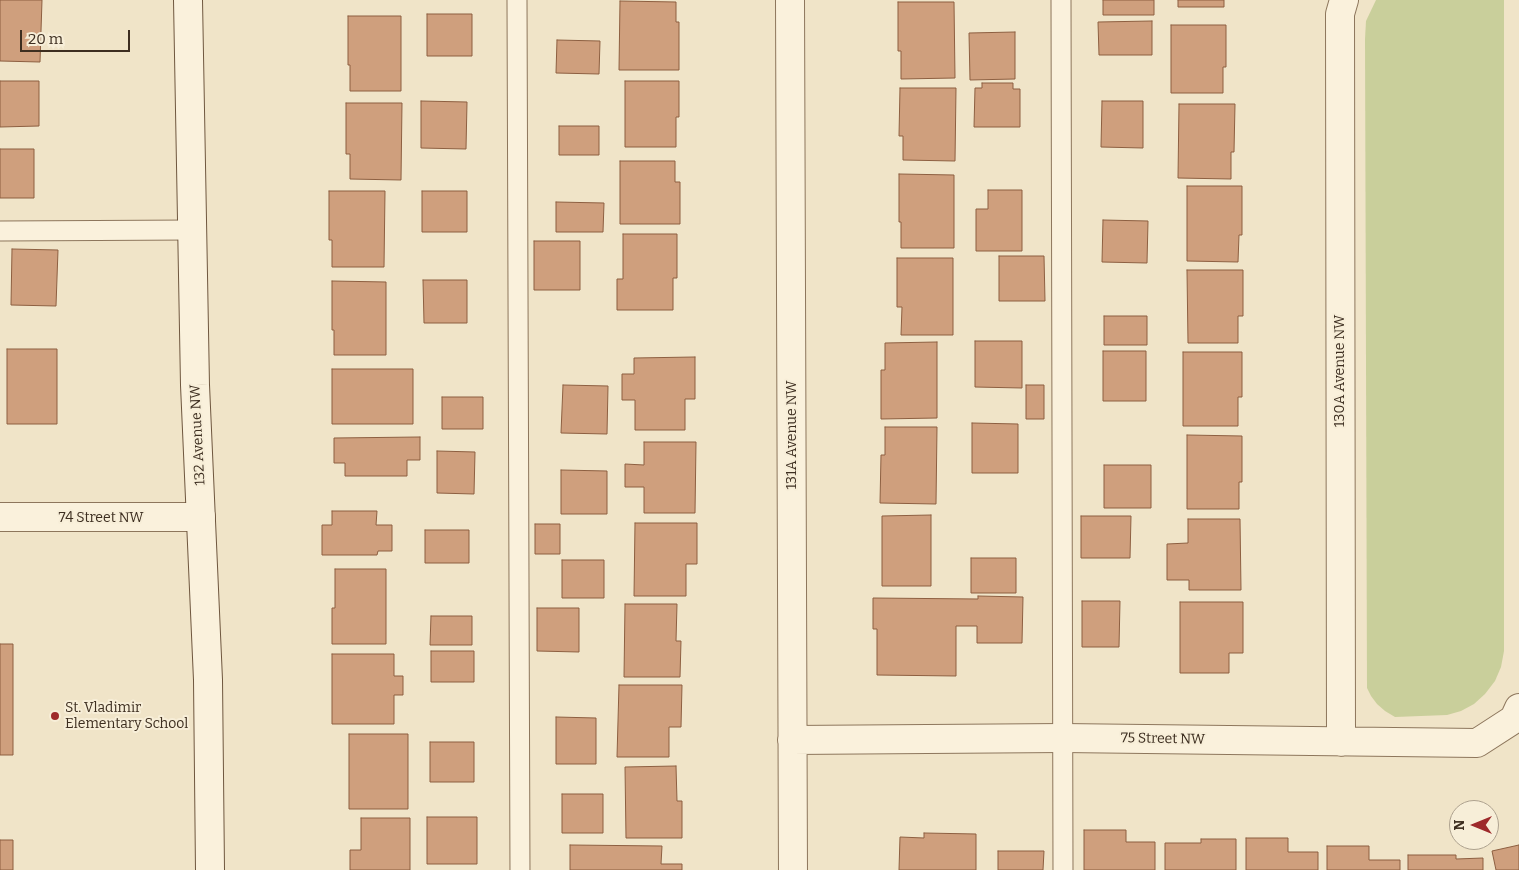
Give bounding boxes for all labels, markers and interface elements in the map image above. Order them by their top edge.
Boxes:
scale bar [22,20,132,52]
text: 20 m [28,30,63,48]
street label: 130A Avenue NW [1332,315,1348,427]
street label: 131A Avenue NW [784,380,800,490]
street label: 132 Avenue NW [187,384,209,486]
street label: 74 Street NW [58,510,144,526]
place label: St. Vladimir Elementary School [65,700,188,732]
marker: St. Vladimir Elementary School [49,710,61,722]
street label: 75 Street NW [1121,730,1205,748]
north arrow [1449,800,1499,850]
text: N [1451,820,1468,830]

